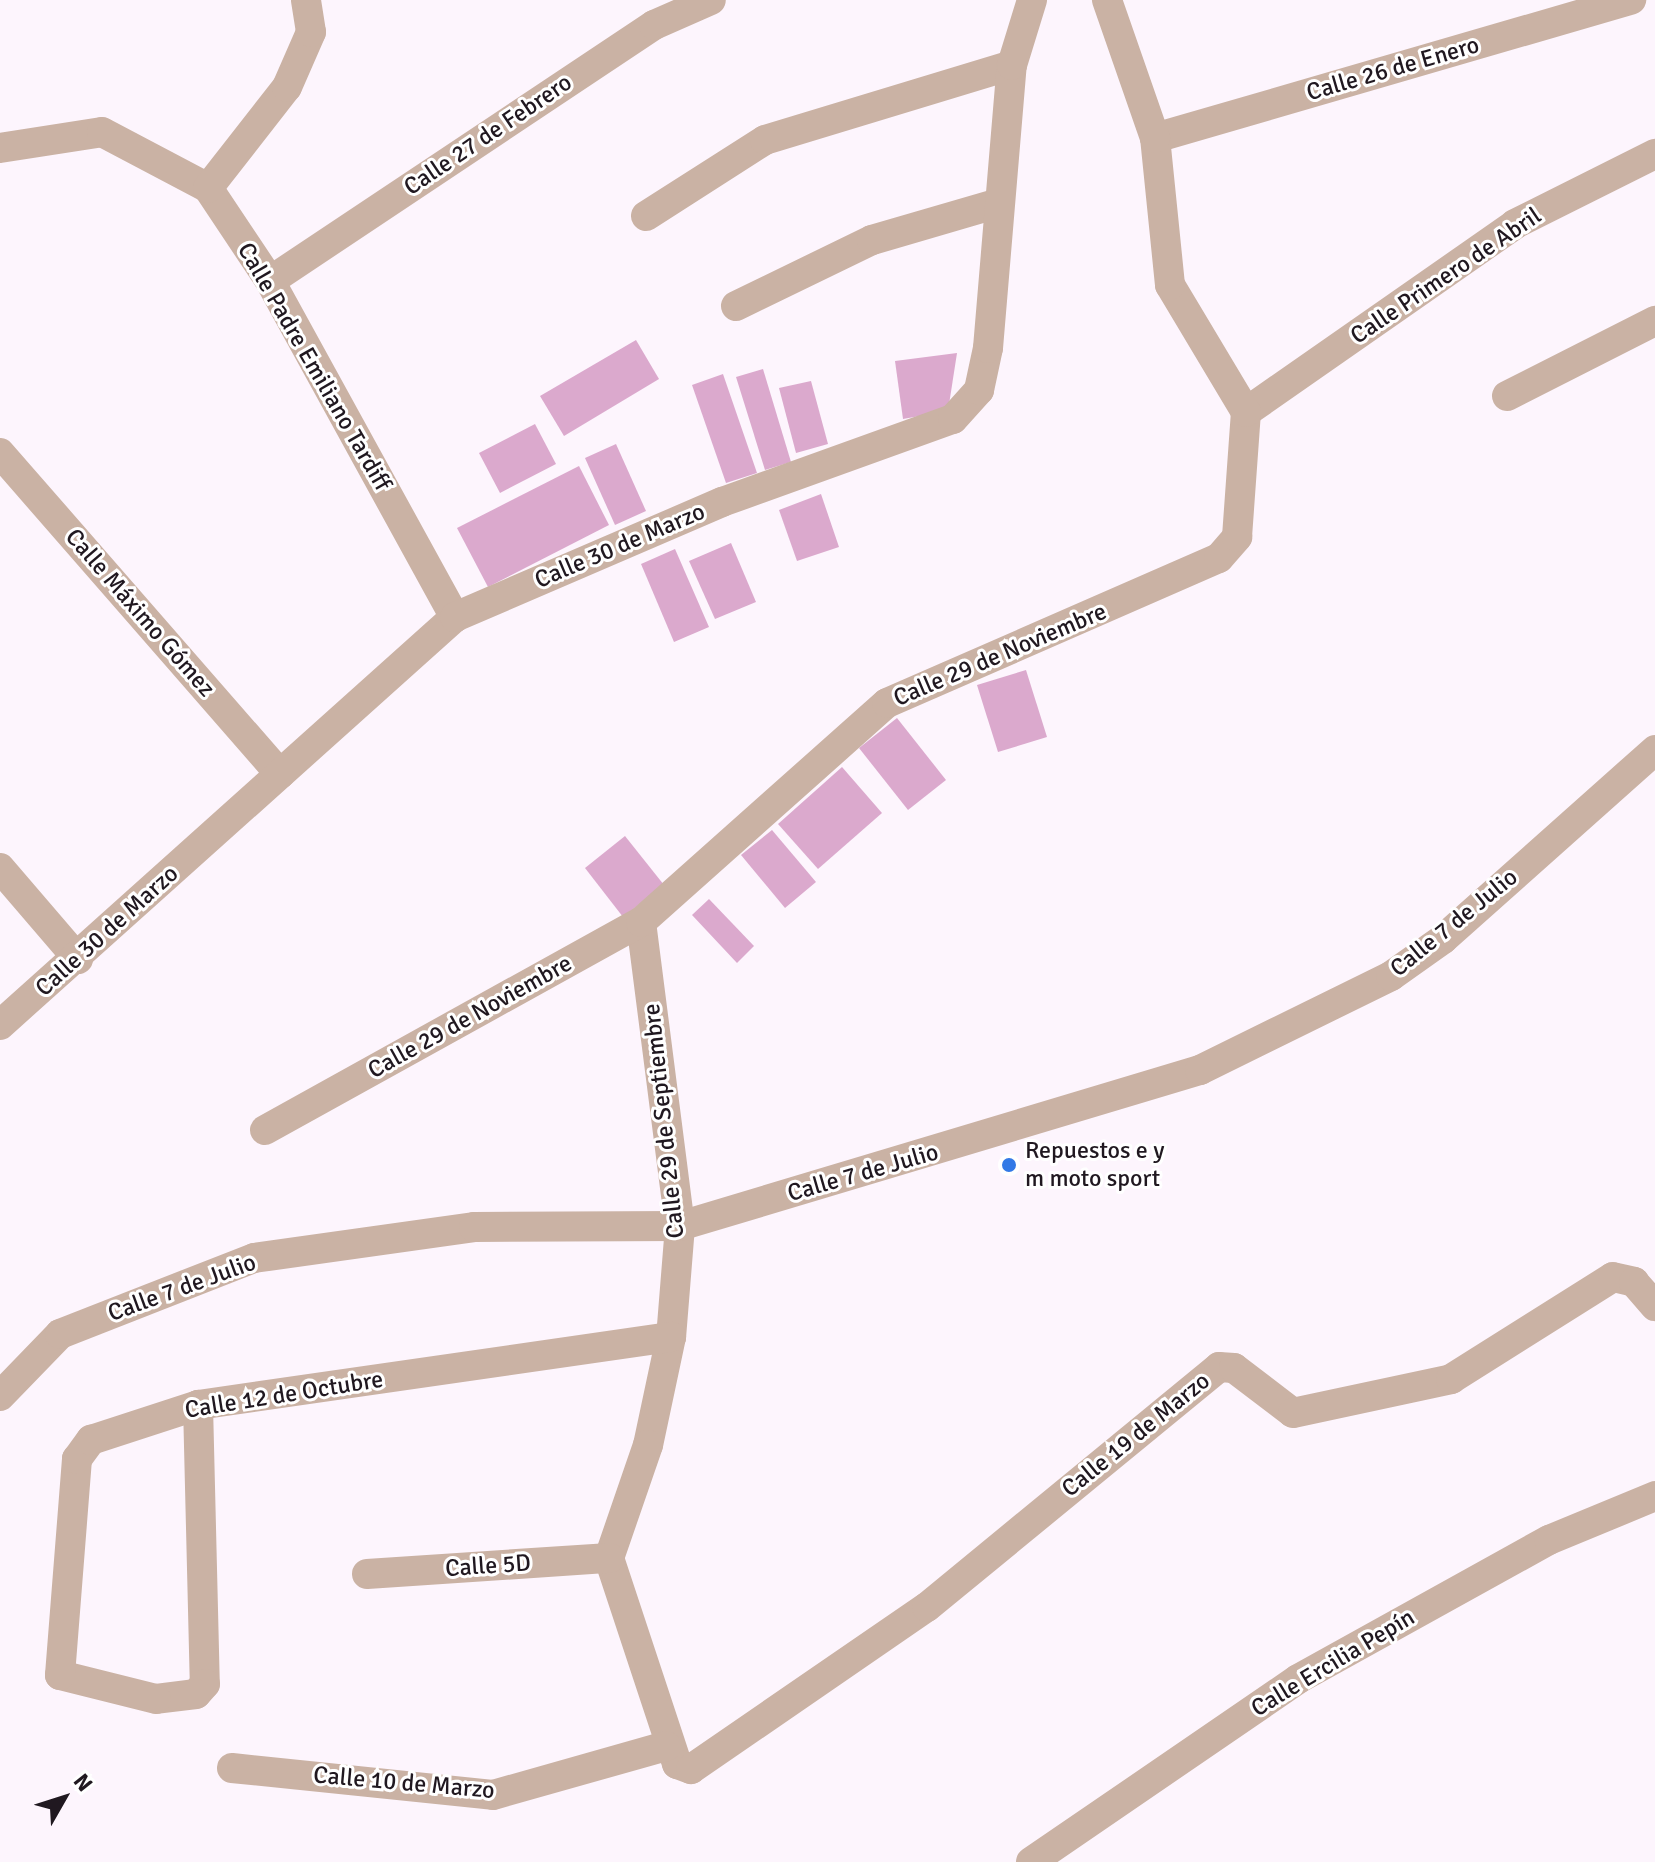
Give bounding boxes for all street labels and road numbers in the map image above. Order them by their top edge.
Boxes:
street label: Calle 26 de Enero [1303,31,1483,107]
street label: Calle 27 de Febrero [399,68,577,202]
street label: Calle Primero de Abril [1345,201,1547,351]
street label: Calle Padre Emiliano Tardiff [231,238,397,496]
street label: Calle 30 de Marzo [531,497,709,595]
street label: Calle Máximo Gómez [59,523,221,703]
street label: Calle 29 de Noviembre [889,597,1111,713]
street label: Calle 30 de Marzo [30,859,184,1003]
street label: Calle 7 de Julio [1385,863,1523,983]
street label: Calle 29 de Noviembre [363,949,577,1085]
street label: Calle 29 de Septiembre [637,1002,691,1240]
street label: Calle 7 de Julio [784,1138,942,1208]
street label: Calle 7 de Julio [104,1248,260,1328]
street label: Calle 12 de Octubre [183,1365,385,1425]
street label: Calle 19 de Marzo [1056,1367,1216,1503]
street label: Calle 5D [444,1549,532,1583]
street label: Calle Ercilia Pepín [1246,1603,1420,1723]
street label: Calle 10 de Marzo [312,1761,496,1805]

